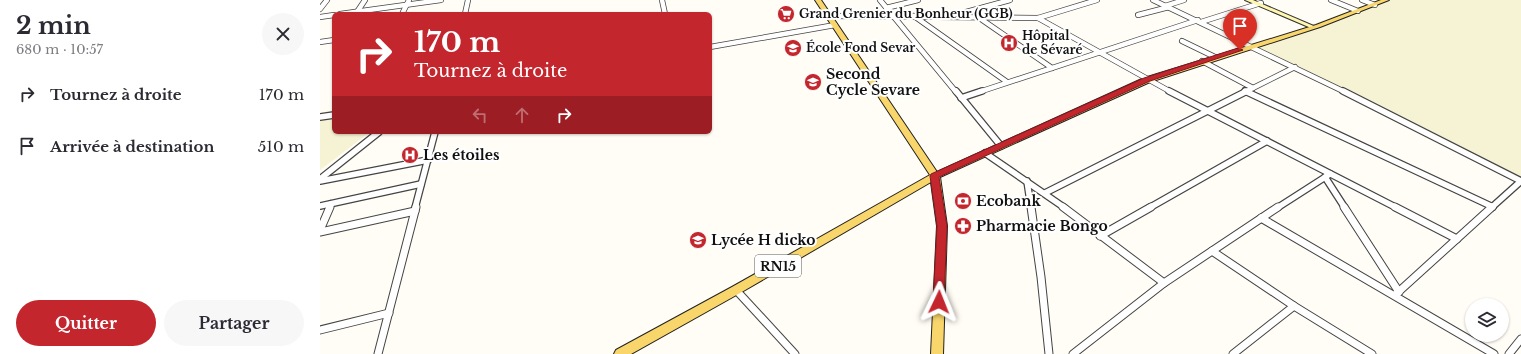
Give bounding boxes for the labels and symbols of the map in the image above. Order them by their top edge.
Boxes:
supermarket icon: Grand Grenier du Bonheur (GGB) [776,4,796,24]
place label: Grand Grenier du Bonheur (GGB) [799,6,1013,21]
pin [1223,9,1257,50]
place label: Hôpital de Sévaré [1022,28,1083,57]
hospital icon: Hôpital de Sévaré [999,33,1019,53]
school or university icon: École Fond Sevar [783,38,803,58]
place label: École Fond Sevar [806,39,915,55]
place label: Second Cycle Sevare [826,65,920,99]
school or university icon: Second Cycle Sevare [803,72,823,92]
hospital icon: Les étoiles [400,145,420,165]
place label: Les étoiles [423,146,500,164]
bank icon: Ecobank [953,191,973,211]
place label: Ecobank [976,192,1041,210]
pharmacy icon: Pharmacie Bongo [953,216,973,236]
place label: Pharmacie Bongo [976,217,1108,235]
school or university icon: Lycée H dicko [688,230,708,250]
place label: Lycée H dicko [711,231,815,249]
road number: RN15 [755,255,801,277]
position arrow [918,281,960,323]

